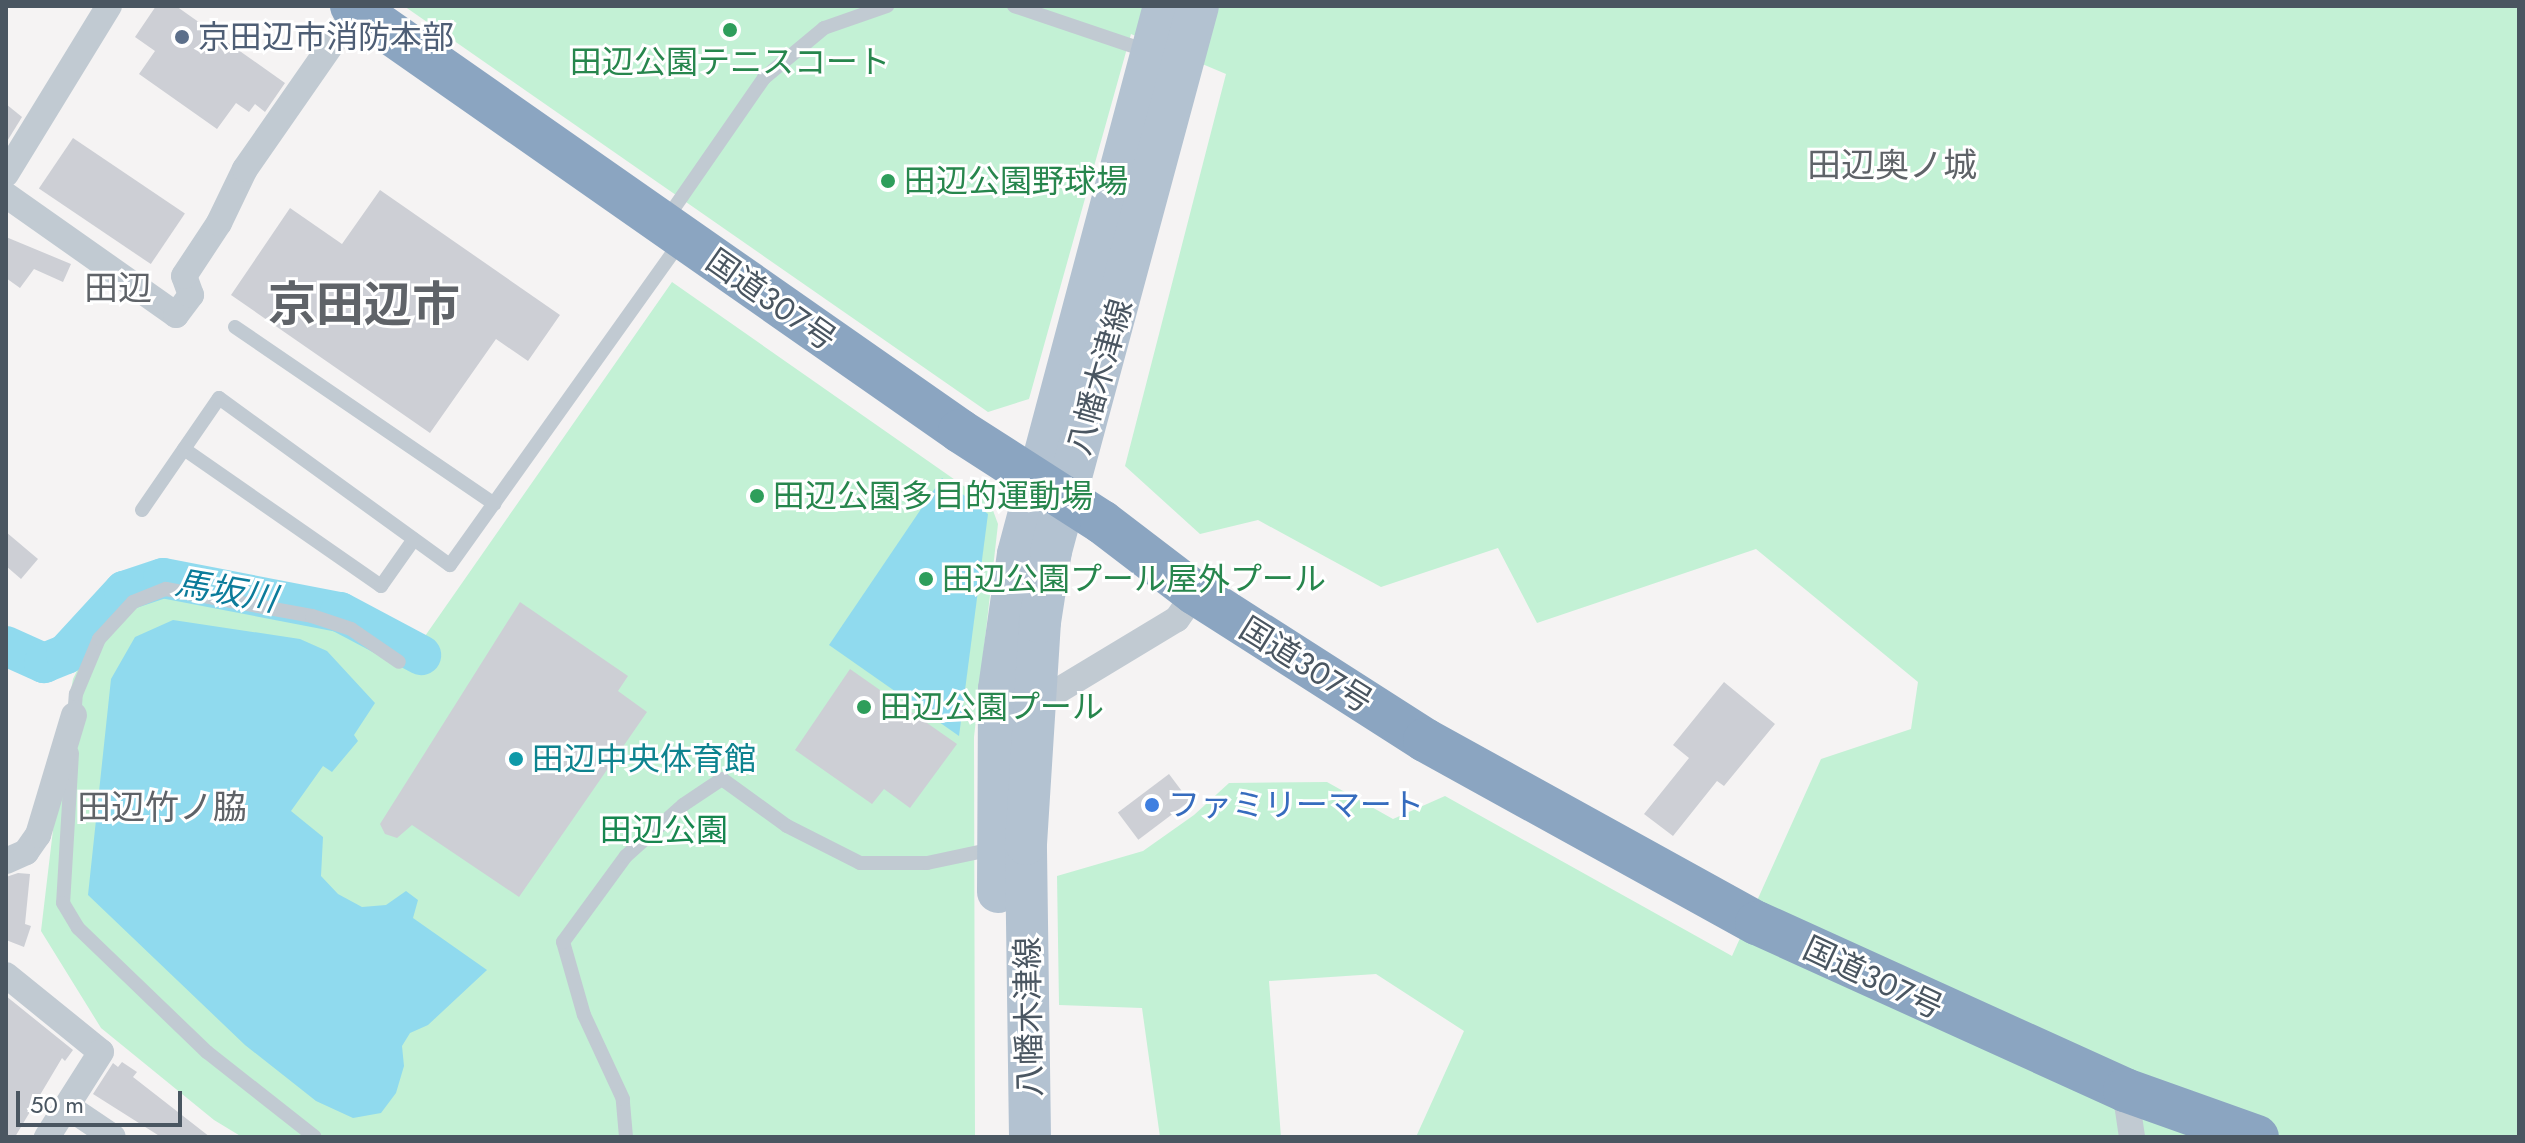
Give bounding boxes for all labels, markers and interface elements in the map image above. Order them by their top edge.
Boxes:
place label: 京田辺市消防本部 [198,18,454,56]
marker: 田辺公園テニスコート [721,21,739,39]
marker: 京田辺市消防本部 [173,28,191,46]
place label: 田辺公園テニスコート [570,43,890,81]
district label: 田辺奥ノ城 [1807,146,1977,186]
place label: 田辺公園野球場 [904,162,1128,200]
marker: 田辺公園野球場 [879,172,897,190]
street label: 国道307号 [699,241,843,359]
district label: 田辺 [84,269,152,309]
district label: 京田辺市 [268,276,460,334]
street label: 八幡木津線 [1059,295,1141,459]
place label: 田辺公園多目的運動場 [773,477,1093,515]
marker: 田辺公園多目的運動場 [748,487,766,505]
place label: 田辺公園プール屋外プール [942,560,1326,598]
water label: 馬坂川 [172,562,280,620]
marker: 田辺公園プール屋外プール [917,570,935,588]
street label: 国道307号 [1232,609,1380,721]
place label: 田辺公園プール [880,688,1104,726]
marker: 田辺公園プール [855,698,873,716]
place label: 田辺中央体育館 [532,740,756,778]
marker: 田辺中央体育館 [507,750,525,768]
place label: ファミリーマート [1168,786,1424,824]
district label: 田辺竹ノ脇 [77,788,247,828]
marker: ファミリーマート [1143,796,1161,814]
park label: 田辺公園 [600,811,728,849]
street label: 国道307号 [1797,929,1949,1027]
street label: 八幡木津線 [1008,937,1050,1097]
scale bar [20,1075,186,1125]
text: 50 m [30,1087,84,1122]

